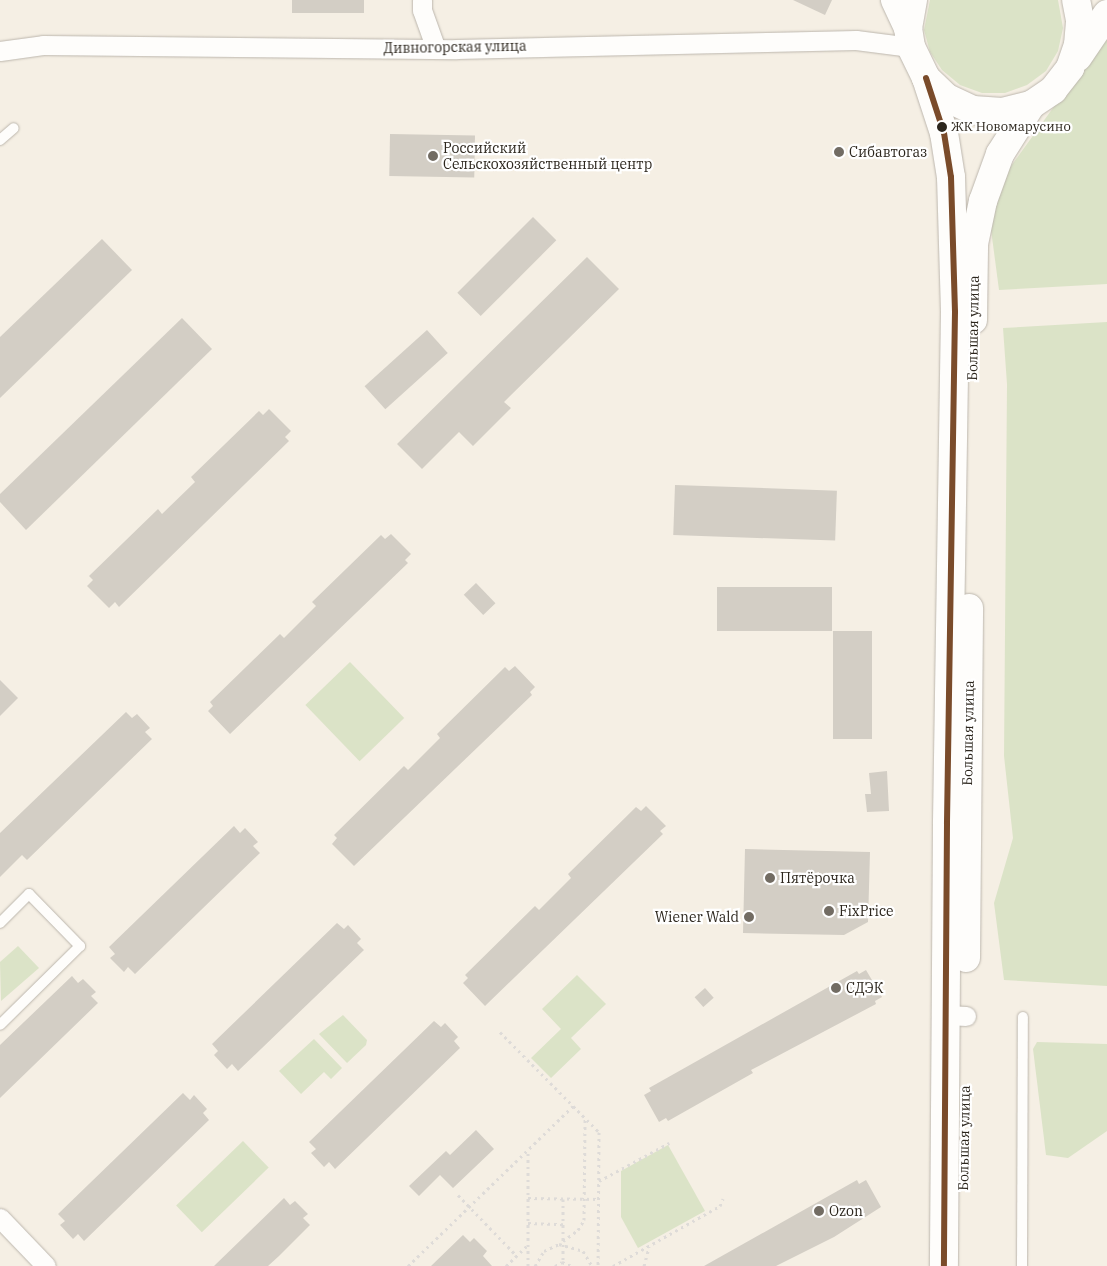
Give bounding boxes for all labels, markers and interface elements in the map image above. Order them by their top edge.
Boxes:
street label: Дивногорская улица [383,37,527,57]
place label: ЖК Новомарусино [951,119,1071,135]
marker: ЖК Новомарусино [937,122,947,132]
place label: Российский Сельскохозяйственный центр [443,140,652,172]
place label: Сибавтогаз [849,144,927,160]
marker: Сибавтогаз [833,146,845,158]
marker: Российский Сельскохозяйственный центр [427,150,439,162]
street label: Большая улица [964,275,982,381]
street label: Большая улица [959,680,977,786]
place label: Пятёрочка [780,870,855,886]
marker: Пятёрочка [764,872,776,884]
place label: FixPrice [839,903,893,919]
marker: FixPrice [823,905,835,917]
place label: Wiener Wald [655,909,739,925]
marker: Wiener Wald [743,911,755,923]
place label: СДЭК [846,980,883,996]
marker: СДЭК [830,982,842,994]
street label: Большая улица [955,1085,973,1191]
place label: Ozon [829,1203,863,1219]
marker: Ozon [813,1205,825,1217]

